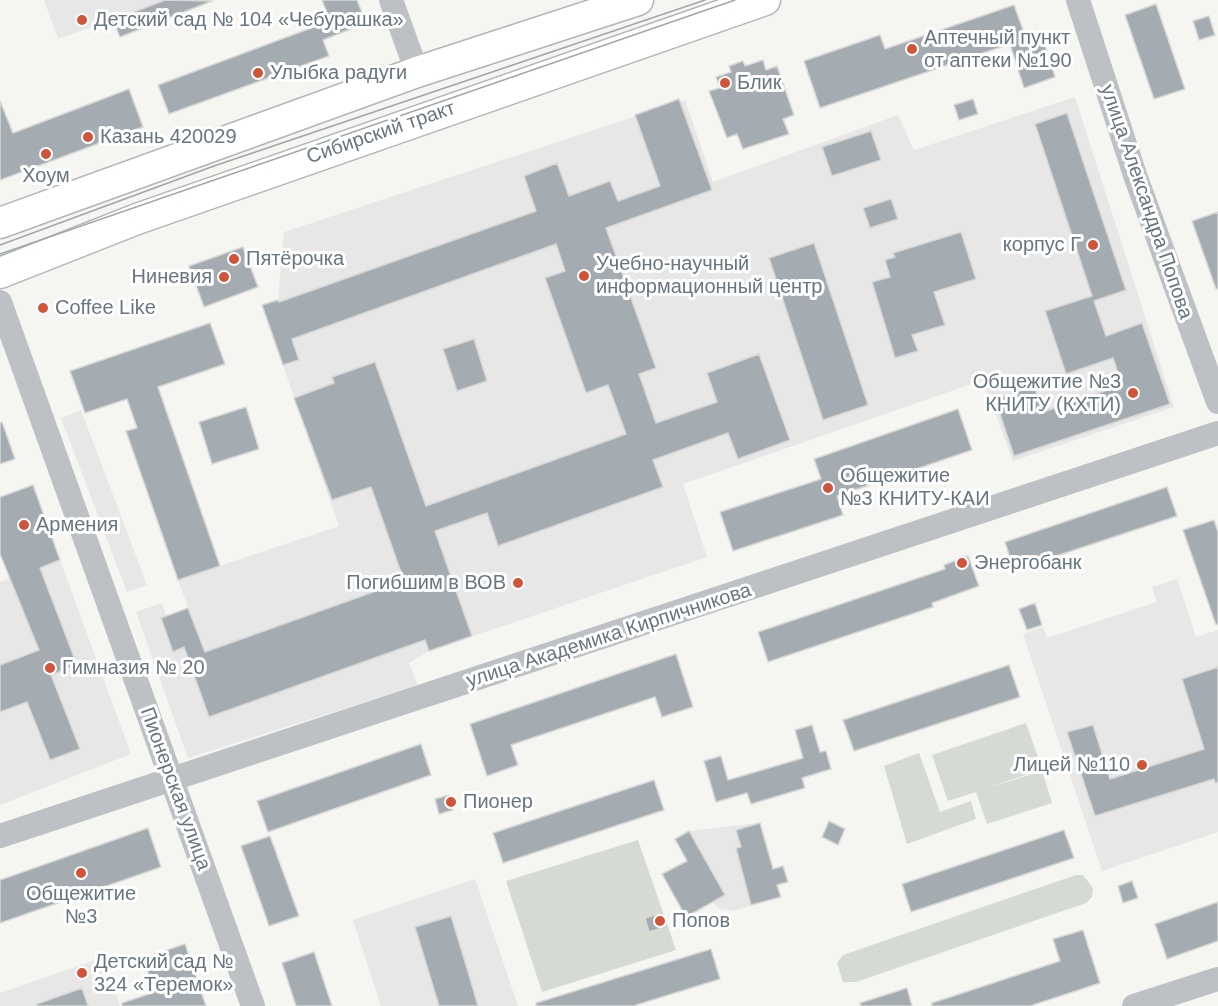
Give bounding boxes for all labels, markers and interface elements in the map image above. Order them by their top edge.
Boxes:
place label: Детский сад № 104 «Чебурашка» [94,8,404,32]
marker: Детский сад № 104 «Чебурашка» [75,13,89,27]
place label: Аптечный пункт от аптеки №190 [924,26,1072,73]
marker: Аптечный пункт от аптеки №190 [905,42,919,56]
place label: Улыбка радуги [270,61,407,85]
marker: Улыбка радуги [251,66,265,80]
place label: Блик [737,71,781,95]
marker: Блик [718,76,732,90]
street label: улица Александра Попова [1095,82,1197,322]
street label: Сибирский тракт [304,96,458,170]
place label: Казань 420029 [100,125,237,149]
marker: Казань 420029 [81,130,95,144]
marker: Хоум [39,147,53,161]
place label: Хоум [22,164,70,188]
place label: корпус Г [1003,233,1081,257]
marker: корпус Г [1086,238,1100,252]
place label: Пятёрочка [246,247,344,271]
marker: Пятёрочка [227,252,241,266]
place label: Учебно-научный информационный центр [596,252,822,299]
place label: Ниневия [132,265,212,289]
marker: Учебно-научный информационный центр [577,269,591,283]
marker: Ниневия [217,270,231,284]
place label: Coffee Like [55,296,156,320]
marker: Coffee Like [36,301,50,315]
place label: Общежитие №3 КНИТУ (КХТИ) [973,370,1121,417]
marker: Общежитие №3 КНИТУ (КХТИ) [1126,386,1140,400]
place label: Общежитие №3 КНИТУ-КАИ [840,464,990,511]
marker: Общежитие №3 КНИТУ-КАИ [821,481,835,495]
place label: Армения [36,513,118,537]
marker: Армения [17,518,31,532]
place label: Энергобанк [974,551,1082,575]
marker: Энергобанк [955,556,969,570]
place label: Погибшим в ВОВ [346,571,506,595]
marker: Погибшим в ВОВ [511,576,525,590]
street label: улица Академика Кирпичникова [464,579,754,693]
place label: Гимназия № 20 [62,656,205,680]
marker: Гимназия № 20 [43,661,57,675]
street label: Пионерская улица [134,704,216,874]
place label: Лицей №110 [1013,753,1130,777]
marker: Лицей №110 [1135,758,1149,772]
place label: Пионер [463,790,533,814]
marker: Пионер [444,795,458,809]
marker: Общежитие №3 [74,866,88,880]
place label: Общежитие №3 [26,882,136,929]
place label: Попов [672,909,730,933]
marker: Попов [653,914,667,928]
place label: Детский сад № 324 «Теремок» [94,950,233,997]
marker: Детский сад № 324 «Теремок» [75,966,89,980]

